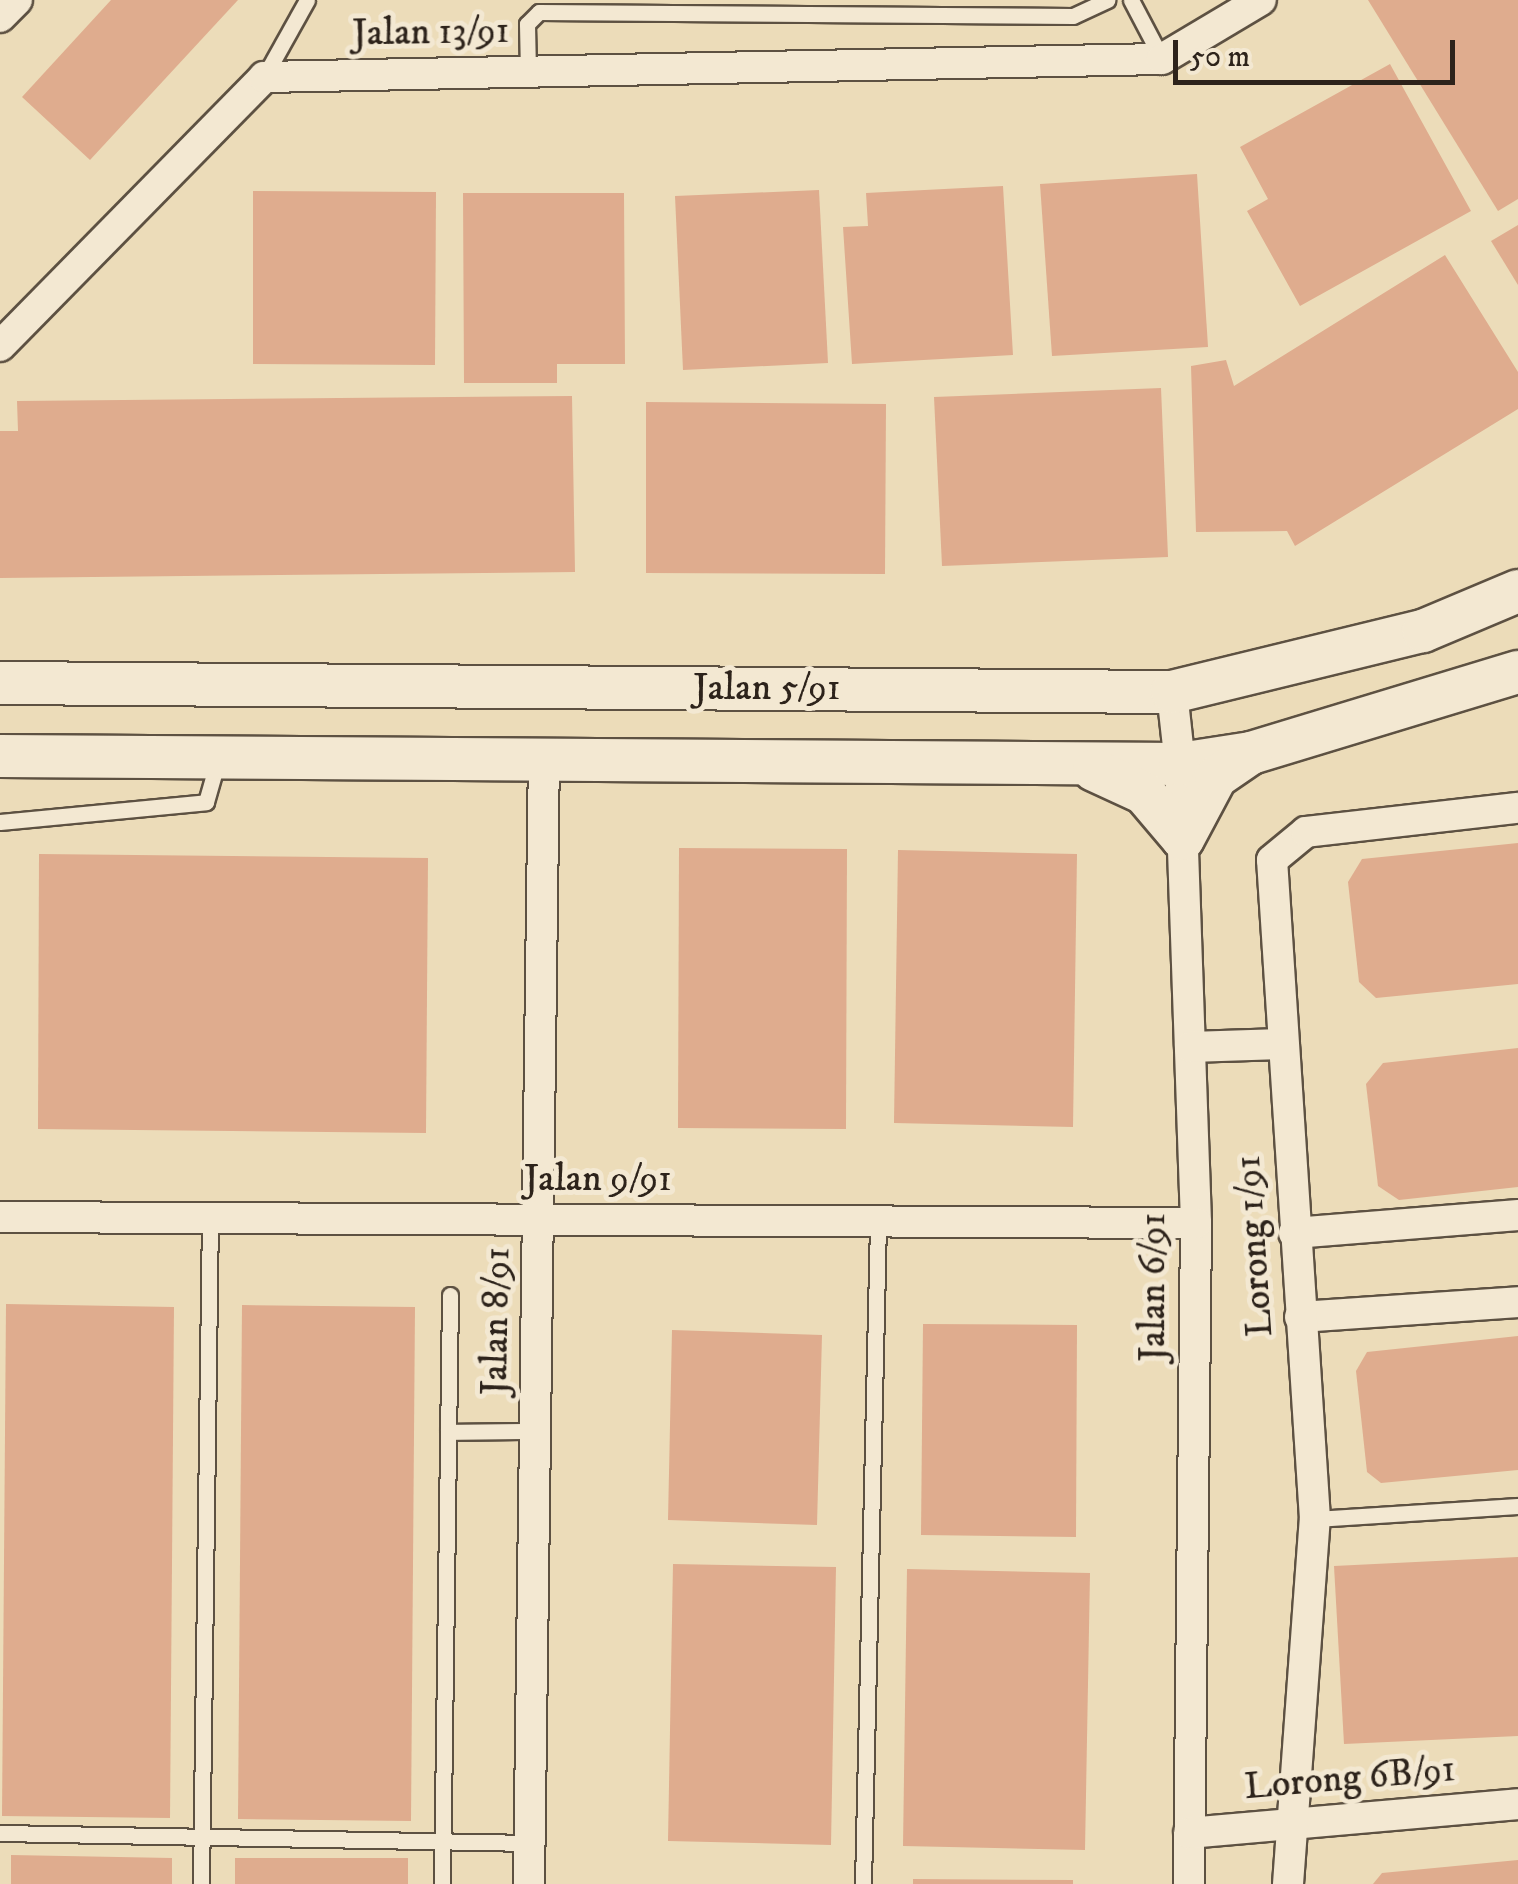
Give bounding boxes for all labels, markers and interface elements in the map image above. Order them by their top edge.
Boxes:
street label: Jalan 13/91 [352,9,510,57]
scale bar [1178,20,1460,82]
text: 50 m [1190,39,1250,76]
street label: Jalan 5/91 [693,666,841,712]
street label: Lorong 1/91 [1226,1154,1284,1338]
street label: Jalan 9/91 [524,1157,672,1203]
street label: Jalan 6/91 [1131,1213,1177,1361]
street label: Jalan 8/91 [473,1247,521,1395]
street label: Lorong 6B/91 [1243,1747,1457,1811]

